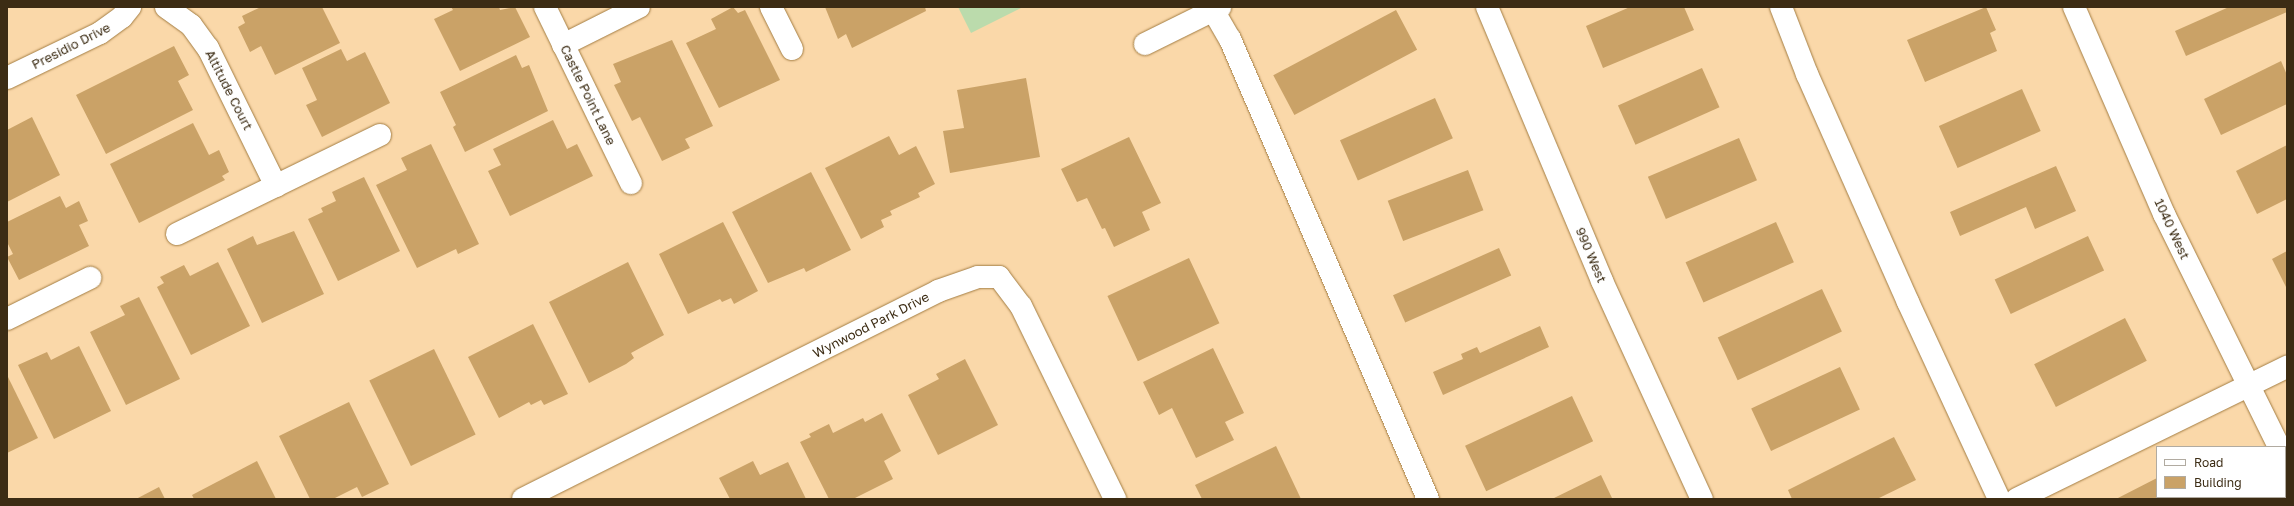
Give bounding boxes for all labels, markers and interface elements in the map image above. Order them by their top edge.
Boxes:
street label: Presidio Drive [29,20,113,72]
street label: Castle Point Lane [557,42,619,148]
street label: Altitude Court [202,47,256,133]
street label: 1040 West [2151,196,2193,262]
street label: 990 West [1572,225,1610,285]
street label: Wynwood Park Drive [810,289,932,361]
legend [2156,446,2286,498]
text: Road [2194,455,2223,470]
text: Building [2194,475,2242,490]

